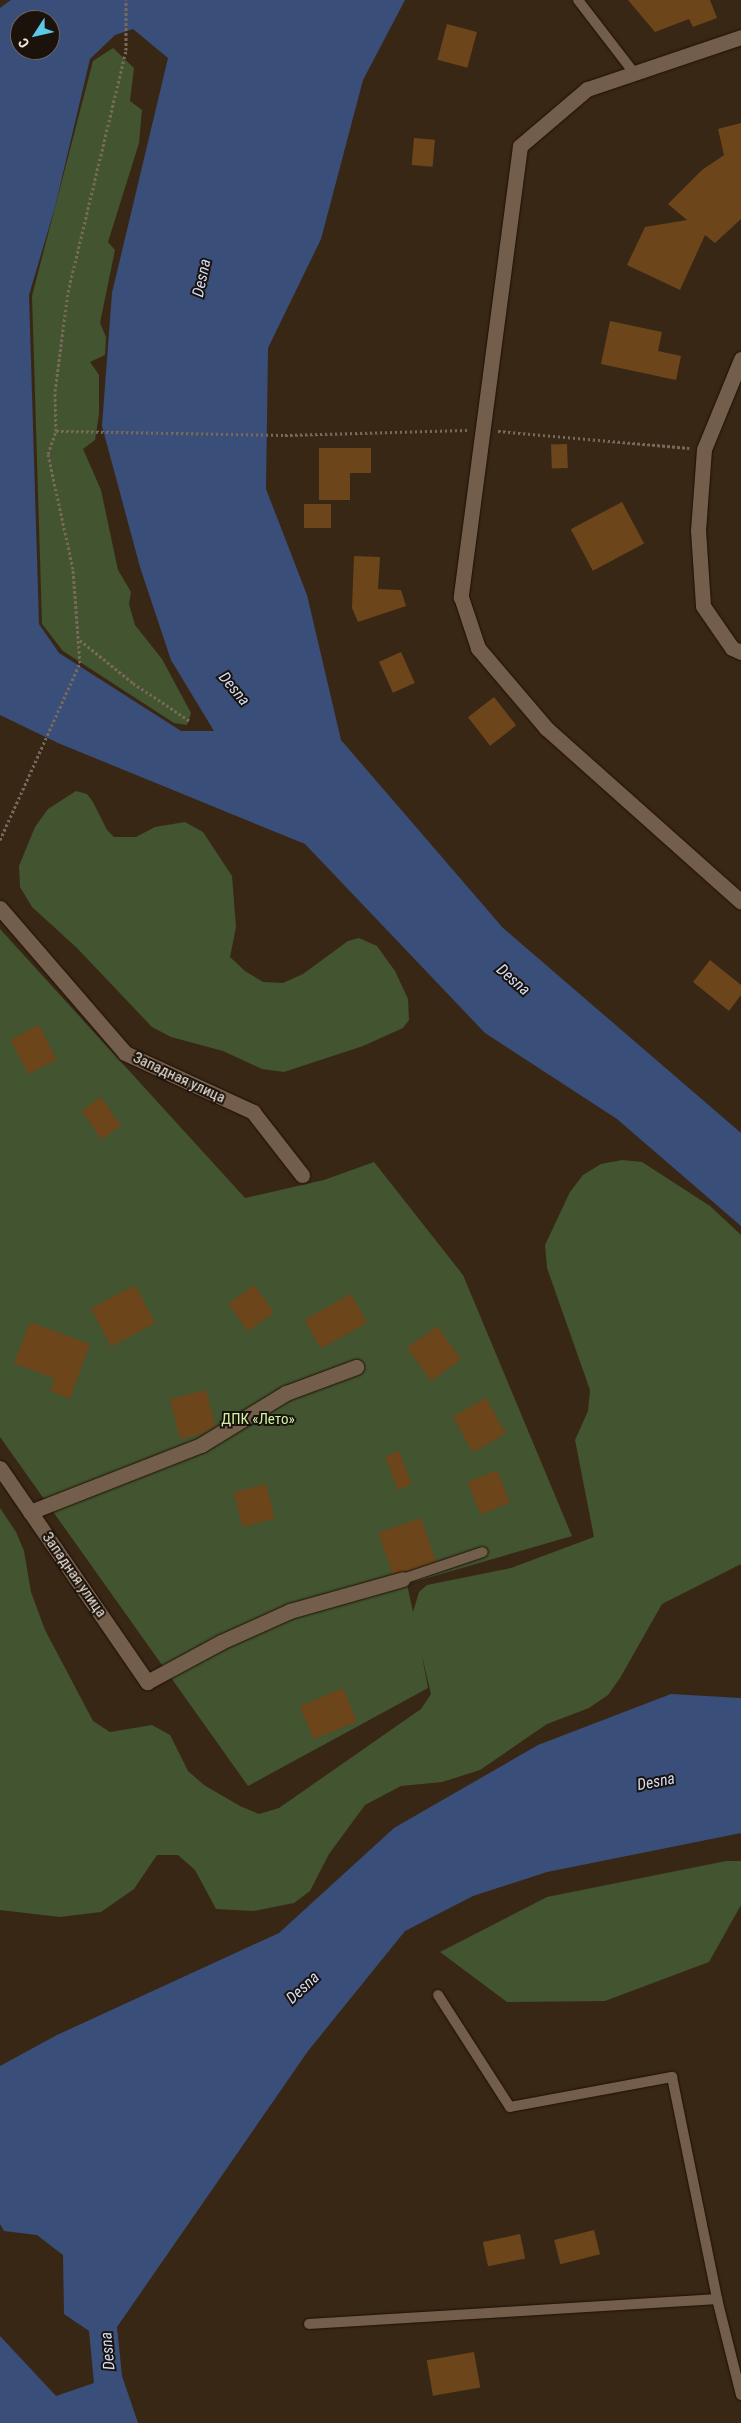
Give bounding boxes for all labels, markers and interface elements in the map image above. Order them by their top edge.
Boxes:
north arrow [10,10,60,60]
text: С [15,35,32,51]
water label: Desna [189,257,215,299]
water label: Desna [214,668,254,710]
water label: Desna [492,960,534,1000]
street label: Западная улица [130,1049,228,1107]
park label: ДПК «Лето» [221,1411,295,1429]
street label: Западная улица [38,1529,110,1621]
water label: Desna [635,1769,677,1795]
water label: Desna [282,1968,324,2008]
water label: Desna [97,2331,119,2371]

